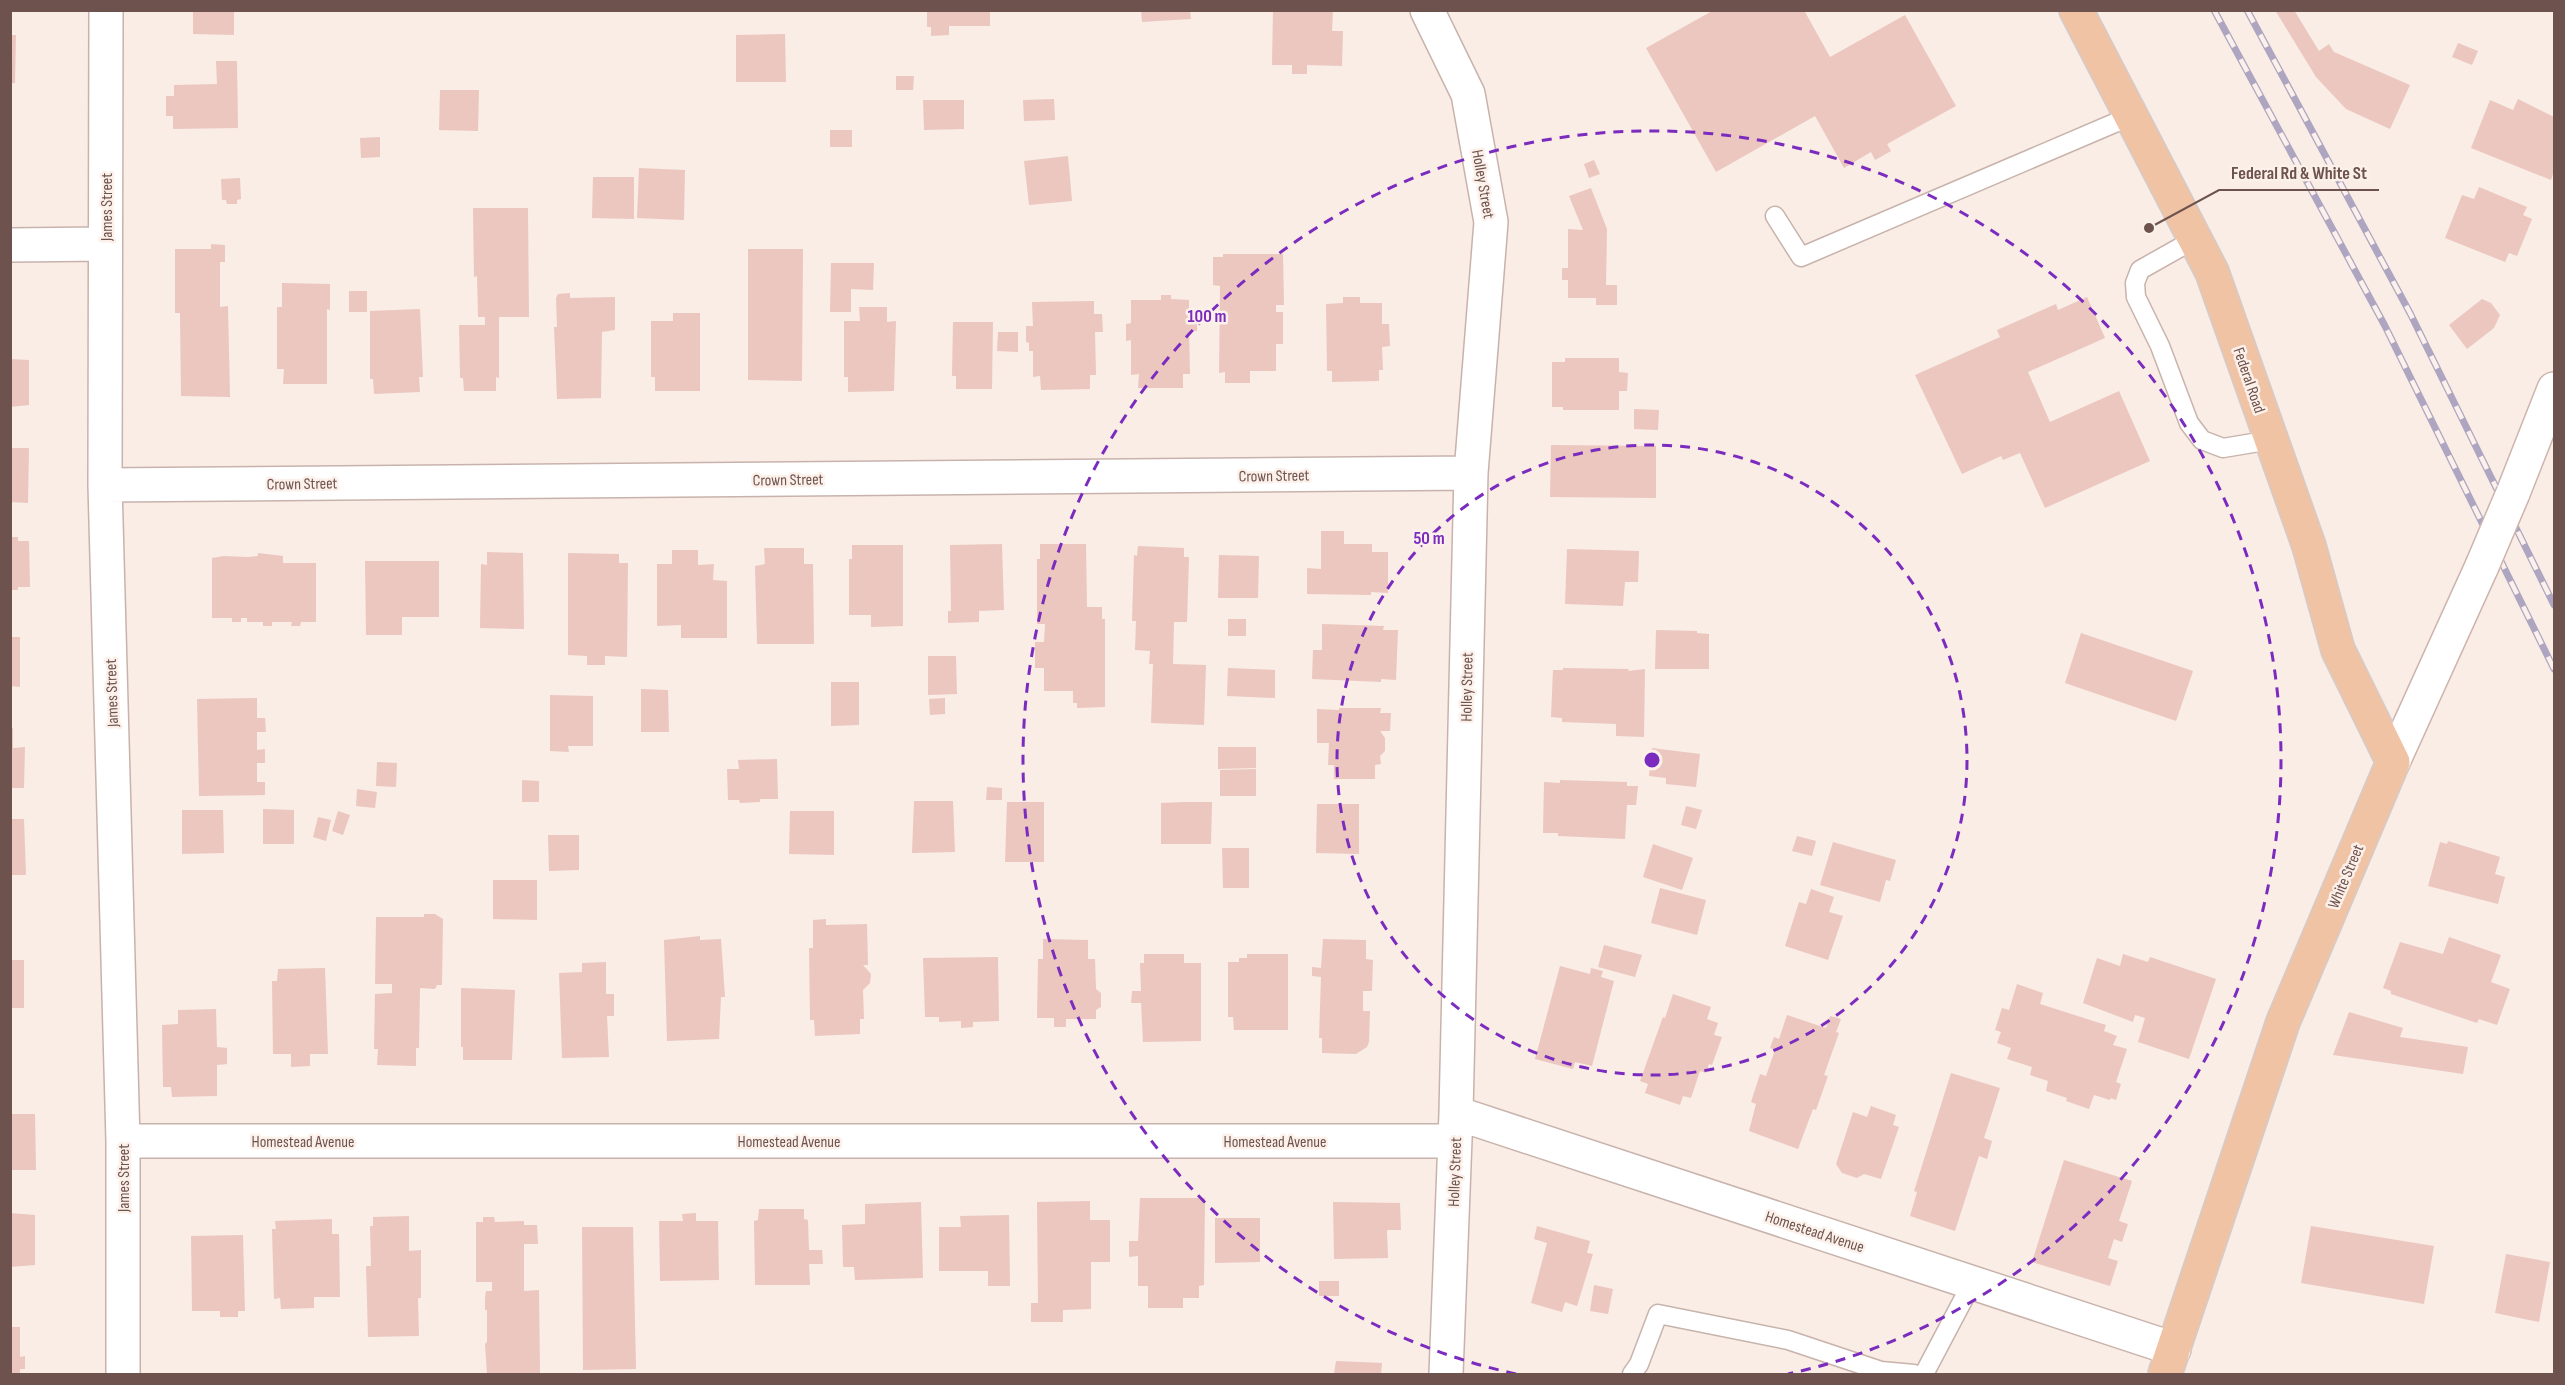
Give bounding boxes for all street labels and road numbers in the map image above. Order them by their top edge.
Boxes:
street label: Holley Street [1467,148,1498,220]
street label: James Street [98,173,117,242]
street label: Federal Road [2229,345,2269,416]
street label: Crown Street [1238,466,1310,487]
street label: Crown Street [752,470,824,491]
street label: Crown Street [266,474,338,495]
street label: Holley Street [1457,652,1478,722]
street label: James Street [102,658,123,728]
street label: White Street [2324,842,2368,911]
street label: Homestead Avenue [252,1133,354,1152]
street label: Homestead Avenue [738,1133,840,1152]
street label: Homestead Avenue [1224,1133,1326,1152]
street label: Holley Street [1445,1137,1466,1207]
street label: James Street [115,1144,134,1213]
street label: Homestead Avenue [1763,1207,1866,1257]

